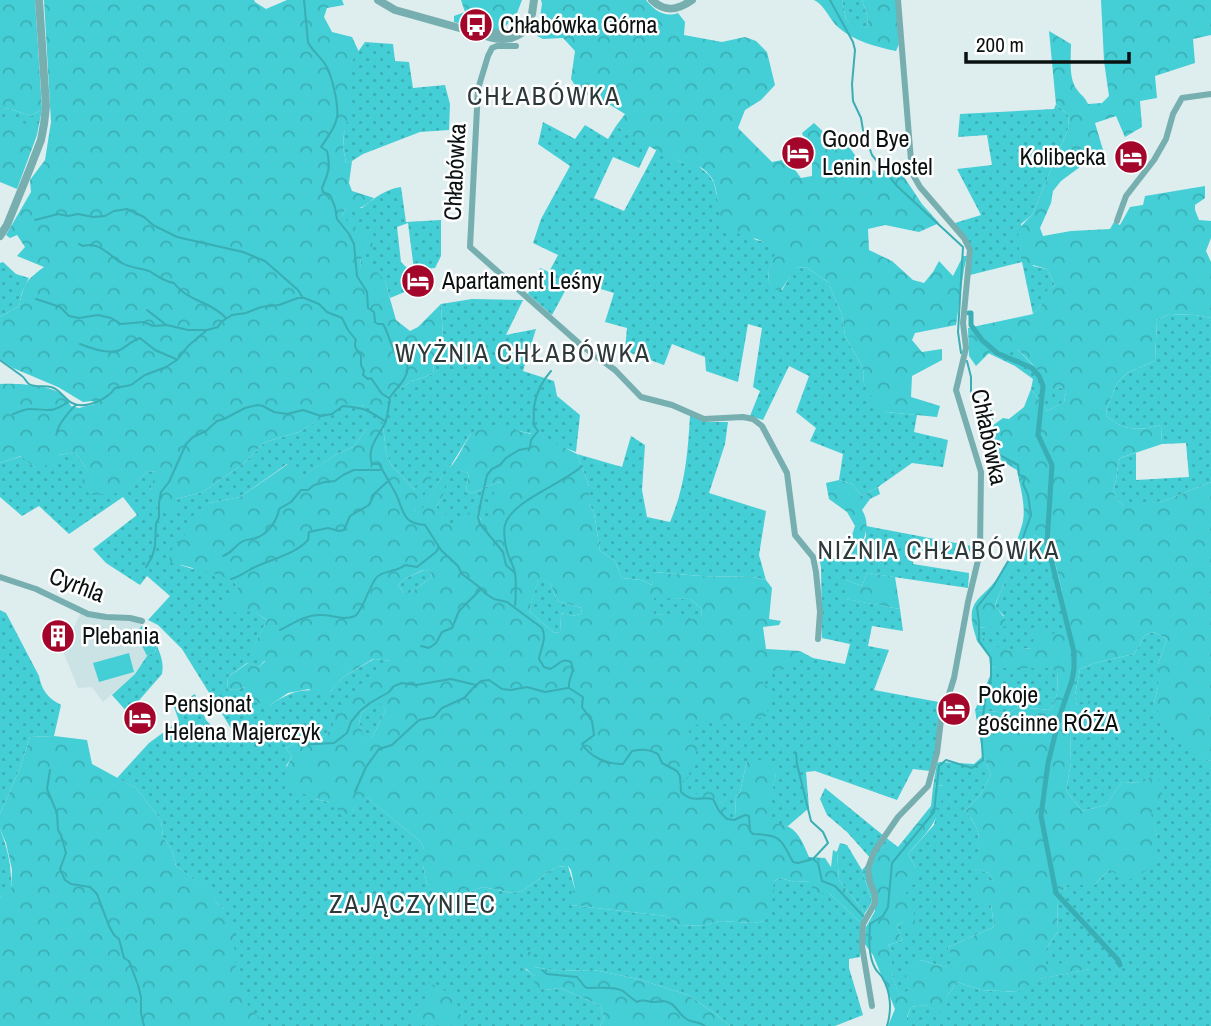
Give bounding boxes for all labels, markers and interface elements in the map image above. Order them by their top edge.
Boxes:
bus stop icon: Chłabówka Górna [457,6,495,44]
place label: Chłabówka Górna [500,8,658,40]
scale bar [966,21,1129,65]
text: 200 m [976,30,1024,59]
district label: CHŁABÓWKA [467,78,621,113]
street label: Chłabówka [435,122,473,221]
place label: Good Bye Lenin Hostel [822,122,933,182]
hotel icon: Good Bye Lenin Hostel [779,134,817,172]
hotel icon: Kolibecka [1112,138,1150,176]
place label: Kolibecka [1020,140,1106,172]
hotel icon: Apartament Leśny [399,262,437,300]
place label: Apartament Leśny [441,264,602,296]
district label: WYŻNIA CHŁABÓWKA [395,335,651,370]
street label: Chłabówka [964,386,1016,488]
district label: NIŻNIA CHŁABÓWKA [818,532,1060,567]
street label: Cyrhla [45,559,110,609]
building icon: Plebania [39,617,77,655]
place label: Plebania [82,619,160,651]
place label: Pokoje gościnne RÓŻA [978,678,1119,738]
place label: Pensjonat Helena Majerczyk [164,687,321,747]
hotel icon: Pokoje gościnne RÓŻA [935,690,973,728]
hotel icon: Pensjonat Helena Majerczyk [121,699,159,737]
district label: ZAJĄCZYNIEC [329,886,497,921]

